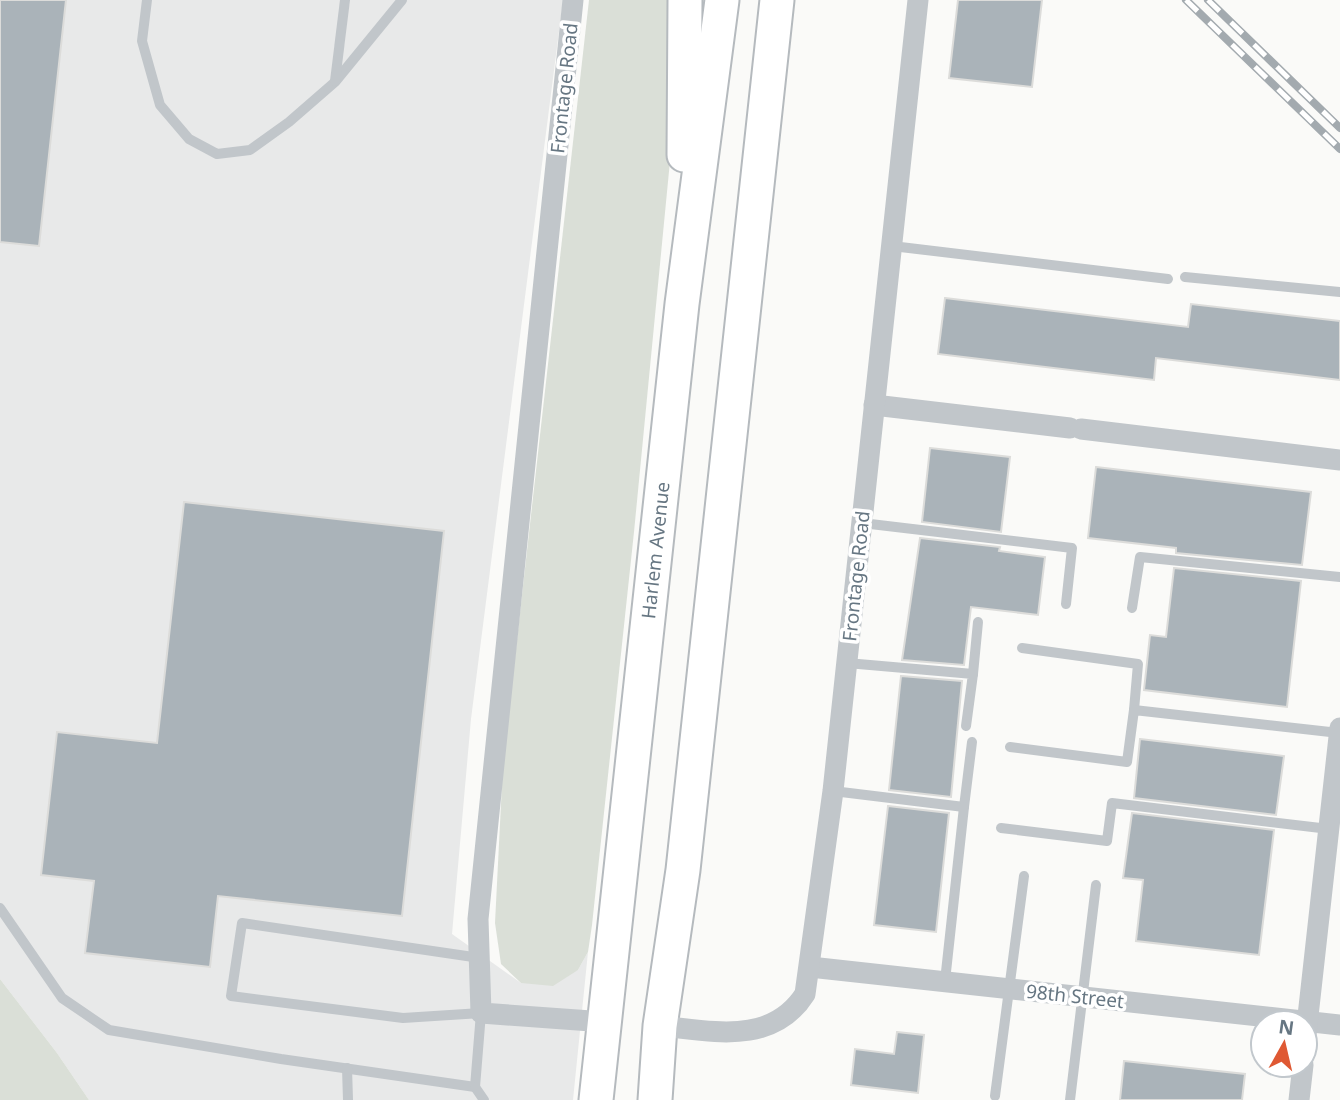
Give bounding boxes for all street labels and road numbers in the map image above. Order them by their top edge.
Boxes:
street label: Frontage Road [544,21,584,155]
street label: Harlem Avenue [635,480,676,620]
street label: Frontage Road [836,509,876,643]
street label: 98th Street [1025,978,1125,1014]

